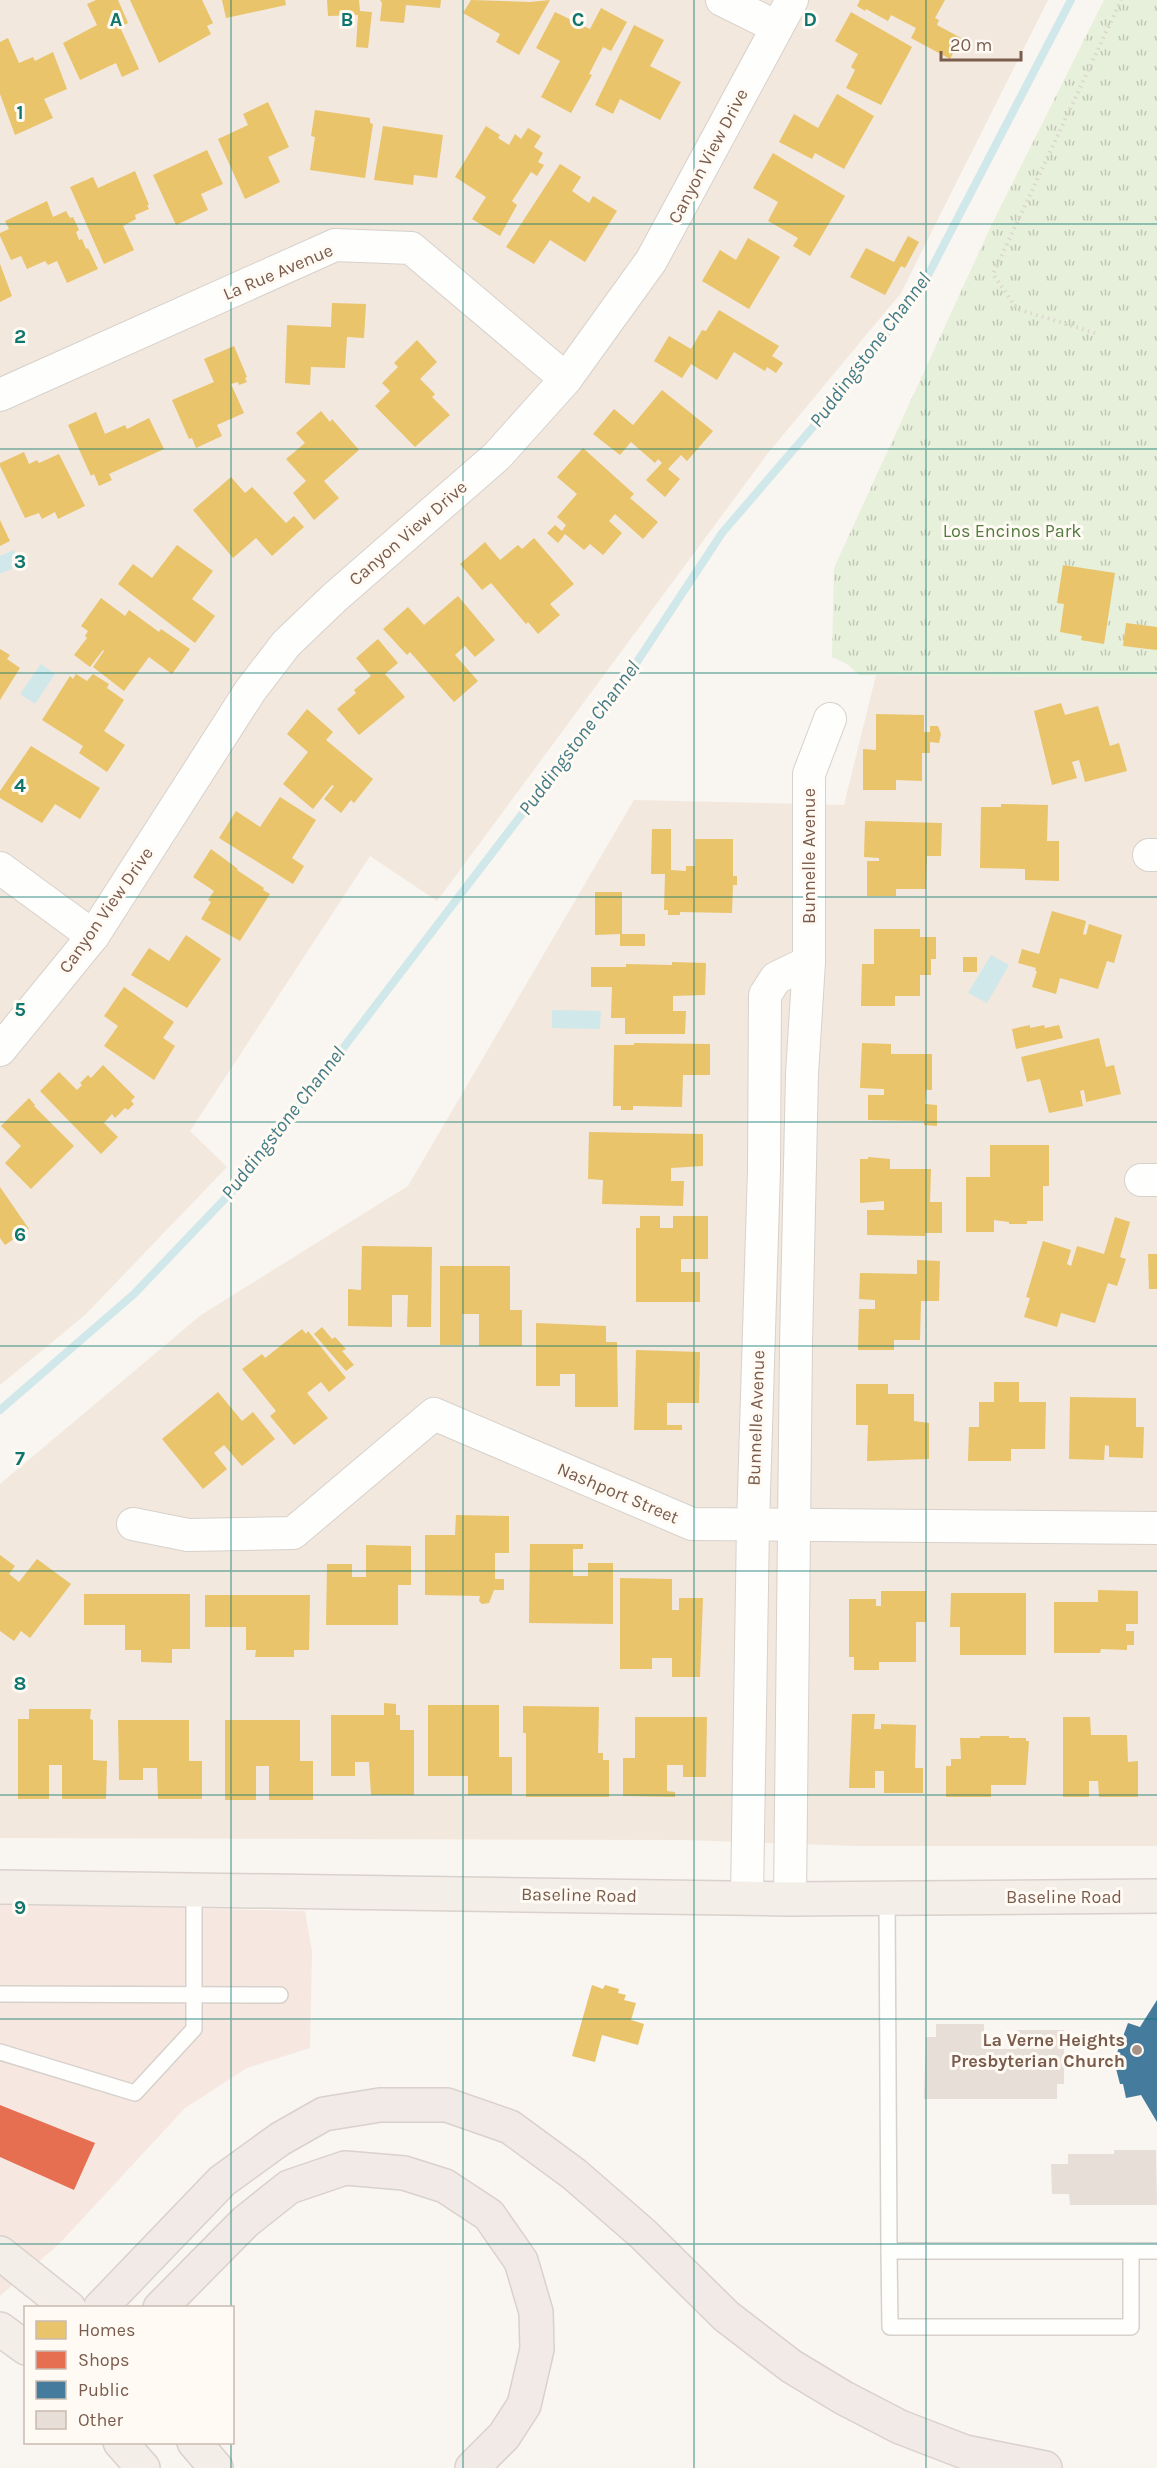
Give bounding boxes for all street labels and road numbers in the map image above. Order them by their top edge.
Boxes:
street label: Canyon View Drive [663,85,753,227]
street label: La Rue Avenue [220,239,336,305]
street label: Canyon View Drive [344,476,472,590]
street label: Bunnelle Avenue [798,788,820,924]
street label: Canyon View Drive [54,843,158,977]
street label: Bunnelle Avenue [743,1350,769,1486]
street label: Nashport Street [554,1458,682,1529]
street label: Baseline Road [521,1883,637,1907]
street label: Baseline Road [1006,1886,1122,1908]

